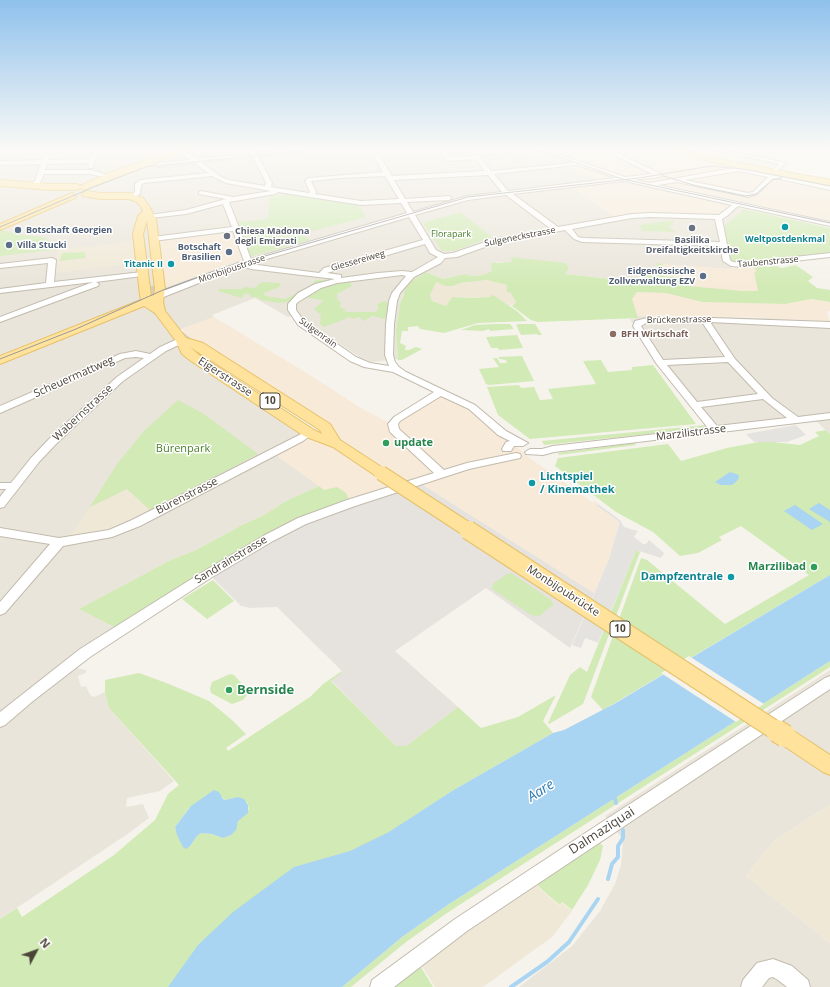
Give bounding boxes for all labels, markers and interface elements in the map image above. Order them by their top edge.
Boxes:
marker: Weltpostdenkmal [780,222,790,232]
marker: Basilika Dreifaltigkeitskirche [687,223,697,233]
marker: Botschaft Georgien [13,225,23,235]
place label: Botschaft Georgien [26,225,112,235]
street label: Sulgeneckstrasse [484,225,556,249]
place label: Chiesa Madonna degli Emigrati [235,226,309,247]
park label: Florapark [431,229,471,239]
marker: Chiesa Madonna degli Emigrati [222,231,232,241]
place label: Weltpostdenkmal [745,234,825,244]
place label: Basilika Dreifaltigkeitskirche [646,235,738,256]
marker: Villa Stucki [4,240,14,250]
place label: Villa Stucki [17,240,67,250]
place label: Botschaft Brasilien [178,242,221,263]
marker: Botschaft Brasilien [224,247,234,257]
street label: Giessereiweg [330,248,386,274]
street label: Monbijoustrasse [197,253,267,285]
street label: Taubenstrasse [737,254,799,270]
place label: Titanic II [124,259,163,269]
marker: Titanic II [166,259,176,269]
place label: Eidgenössische Zollverwaltung EZV [609,266,695,287]
marker: Eidgenössische Zollverwaltung EZV [698,271,708,281]
street label: Brückenstrasse [647,314,711,326]
street label: Sulgenrain [297,316,339,350]
marker: BFH Wirtschaft [608,329,618,339]
place label: BFH Wirtschaft [621,329,688,339]
street label: Scheuermattweg [32,353,116,401]
street label: Eigerstrasse [195,355,255,399]
street label: Wabernstrasse [50,382,116,444]
road number: 10 [260,393,280,409]
street label: Marzilistrasse [655,422,727,444]
place label: update [394,436,433,450]
marker: update [381,438,391,448]
park label: Bürenpark [156,442,210,456]
place label: Lichtspiel / Kinemathek [540,470,615,496]
street label: Bürenstrasse [154,475,220,517]
marker: Lichtspiel / Kinemathek [527,478,537,488]
street label: Sandrainstrasse [192,533,270,587]
place label: Marzilibad [748,560,806,574]
marker: Marzilibad [809,562,819,572]
street label: Monbijoubrücke [524,563,602,619]
place label: Dampfzentrale [641,570,723,584]
marker: Dampfzentrale [726,572,736,582]
road number: 10 [610,621,630,637]
place label: Bernside [237,682,294,698]
marker: Bernside [224,685,234,695]
water label: Aare [525,776,557,806]
street label: Dalmaziquai [566,804,638,858]
north arrow [16,931,56,971]
text: N [37,934,54,951]

